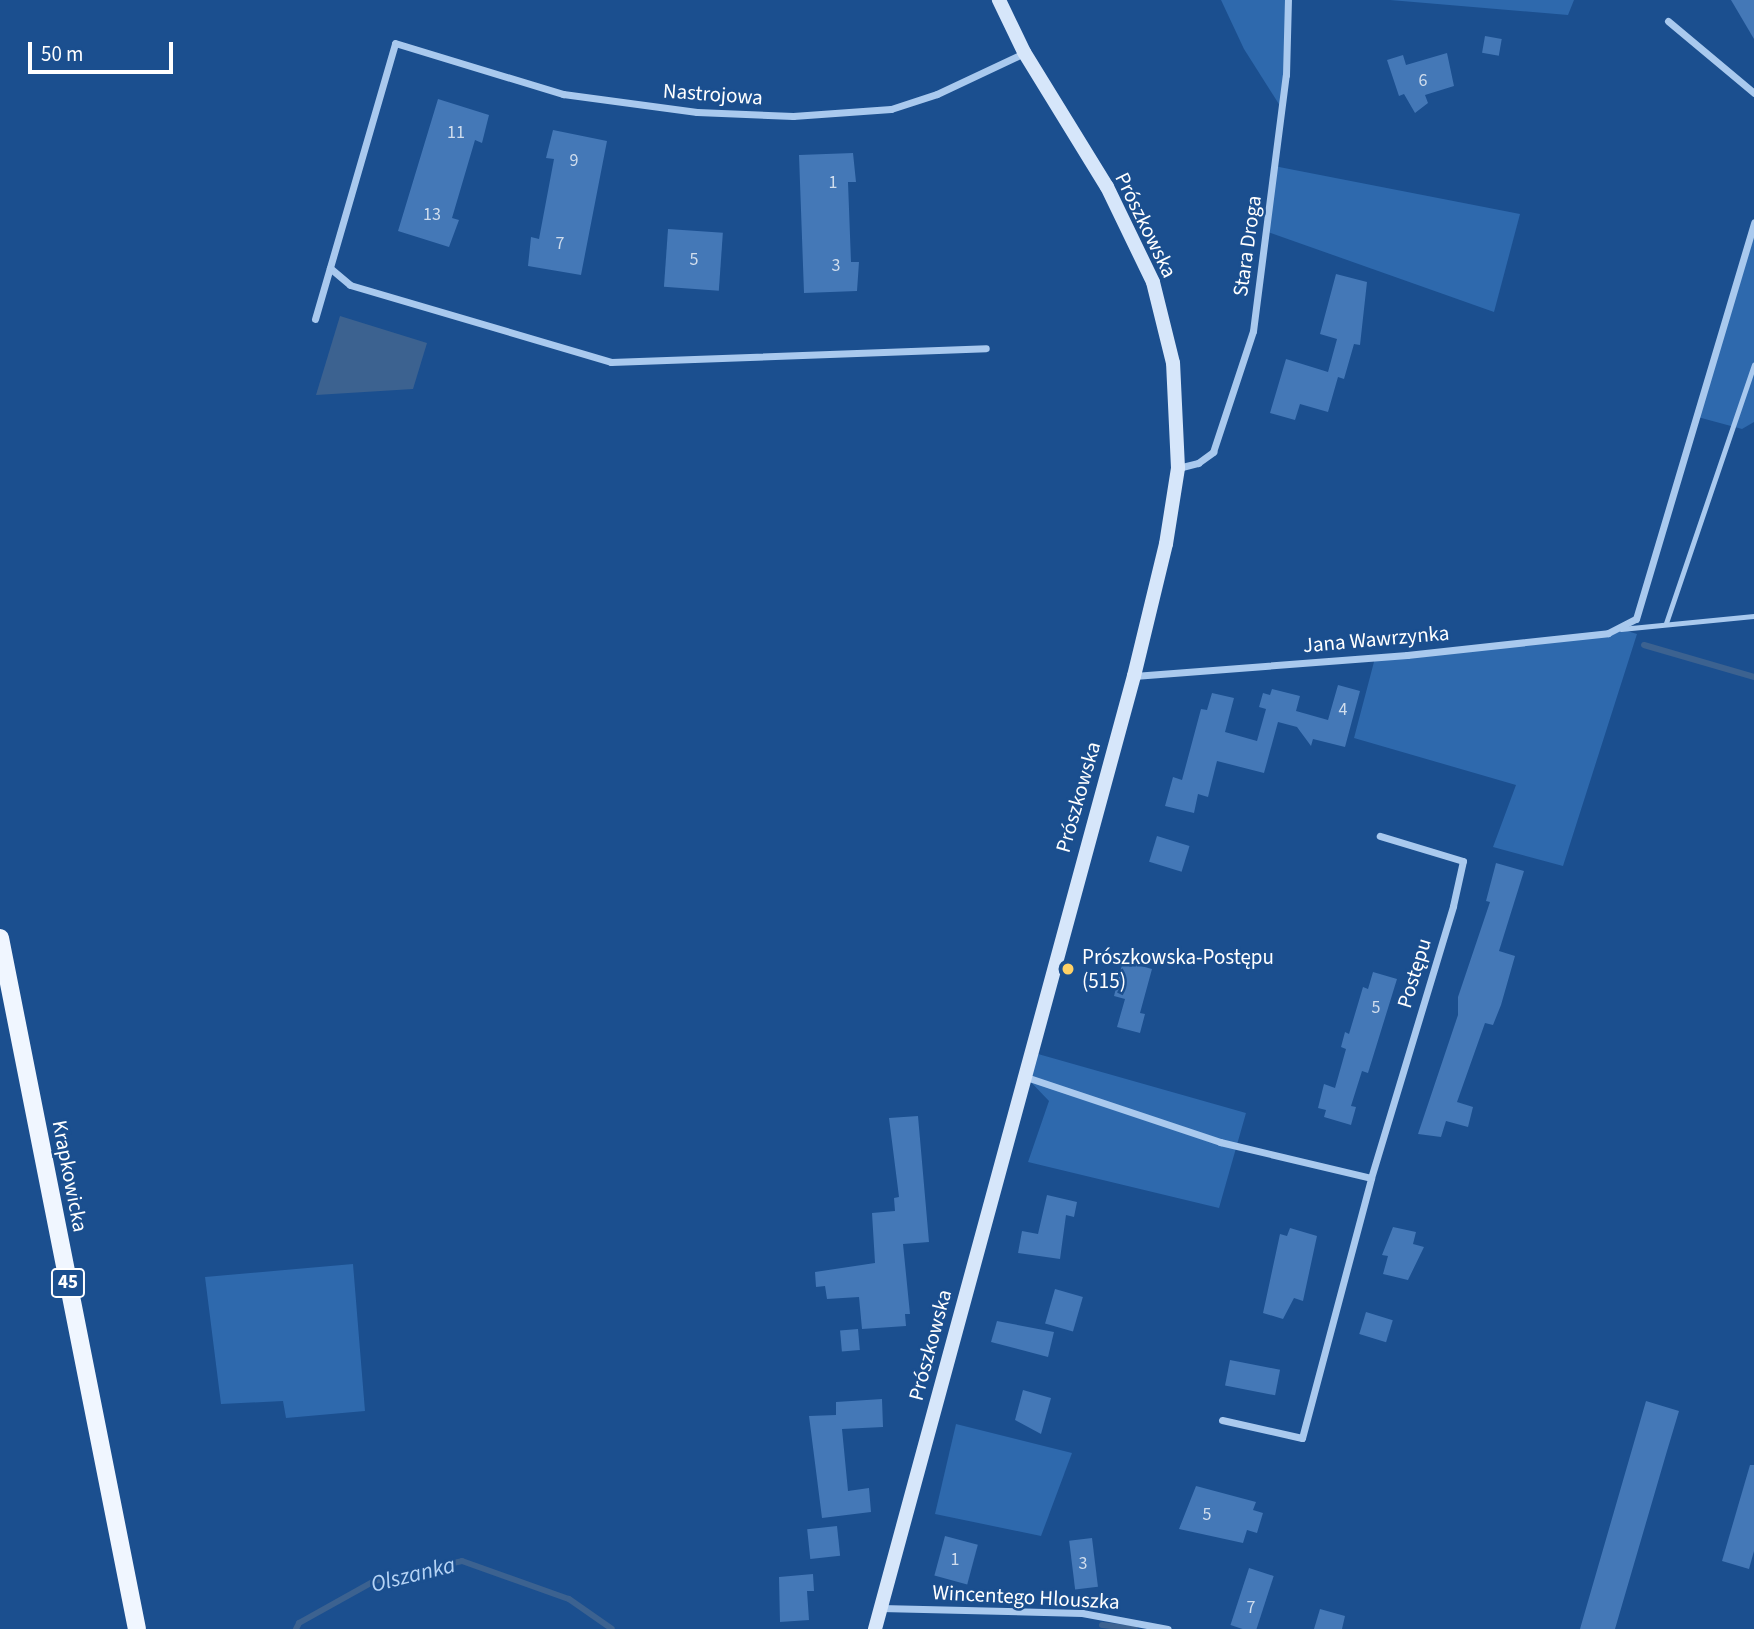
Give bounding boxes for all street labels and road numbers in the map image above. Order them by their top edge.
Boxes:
street label: Nastrojowa [662,78,764,110]
street label: Prószkowska [1110,168,1182,282]
street label: Stara Droga [1227,194,1267,298]
street label: Jana Wawrzynka [1302,620,1450,658]
street label: Prószkowska [1050,739,1106,855]
street label: Postępu [1392,935,1436,1011]
street label: Krapkowicka [47,1118,93,1234]
road number: 45 [50,1268,86,1298]
street label: Prószkowska [903,1287,957,1403]
street label: Wincentego Hlouszka [932,1580,1120,1614]

